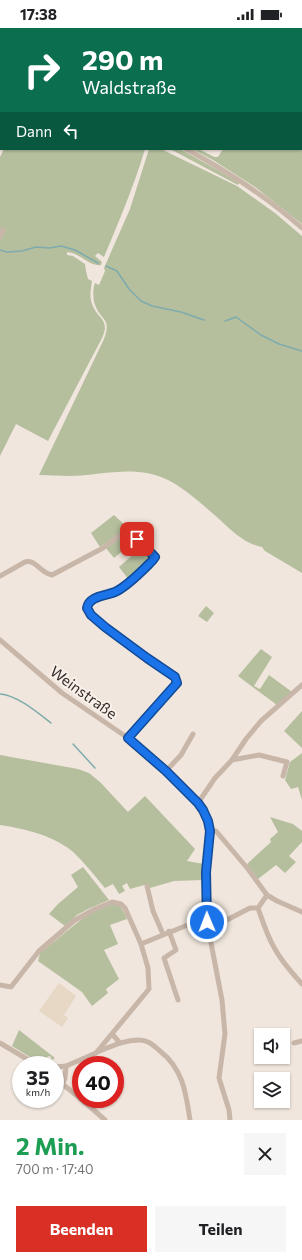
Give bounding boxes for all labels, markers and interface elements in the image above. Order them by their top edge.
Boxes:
text: 17:38 [20,5,57,23]
text: 290 m [82,42,163,76]
icon: right [16,44,68,96]
text: Waldstraße [82,76,176,98]
icon: left [60,120,82,142]
text: Dann [16,122,52,140]
pin [120,522,154,556]
icon: arrive [126,528,148,550]
street label: Weinstraße [47,662,121,722]
position arrow [186,901,228,943]
map controls [254,1028,290,1108]
button: sound [254,1028,290,1064]
speed limit sign: 40 [72,1056,124,1108]
text: 35 [26,1065,50,1089]
button: layers [254,1072,290,1108]
text: km/h [26,1086,50,1098]
text: 2 Min. [16,1131,84,1160]
button: close [244,1133,286,1175]
text: 700 m · 17:40 [16,1161,93,1177]
button: Beenden [16,1206,147,1252]
button: Teilen [155,1206,286,1252]

